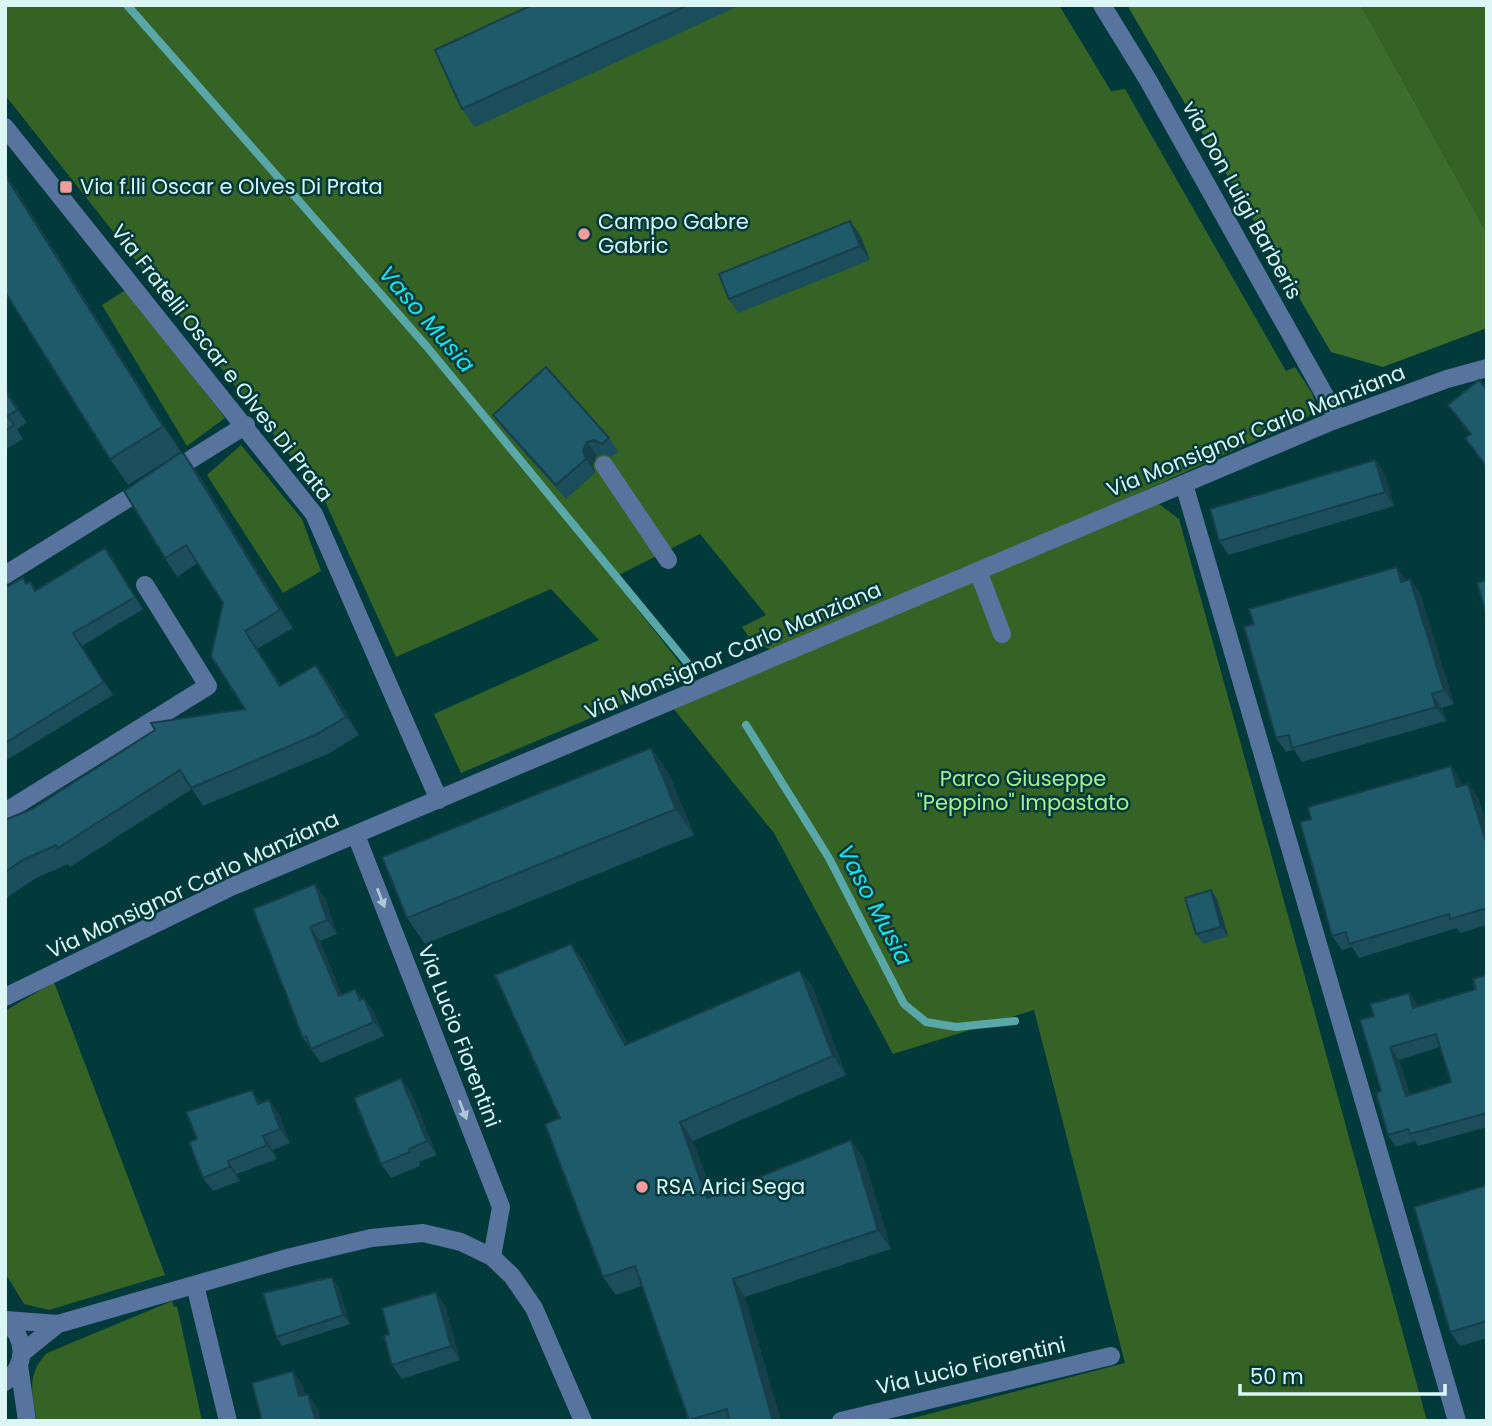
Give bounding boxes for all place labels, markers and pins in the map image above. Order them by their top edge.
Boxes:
place label: Via f.lli Oscar e Olves Di Prata [80,172,383,201]
marker: Via f.lli Oscar e Olves Di Prata [58,179,74,195]
place label: Campo Gabre Gabric [598,207,749,260]
marker: Campo Gabre Gabric [576,226,592,242]
place label: RSA Arici Sega [656,1172,805,1201]
marker: RSA Arici Sega [634,1179,650,1195]

